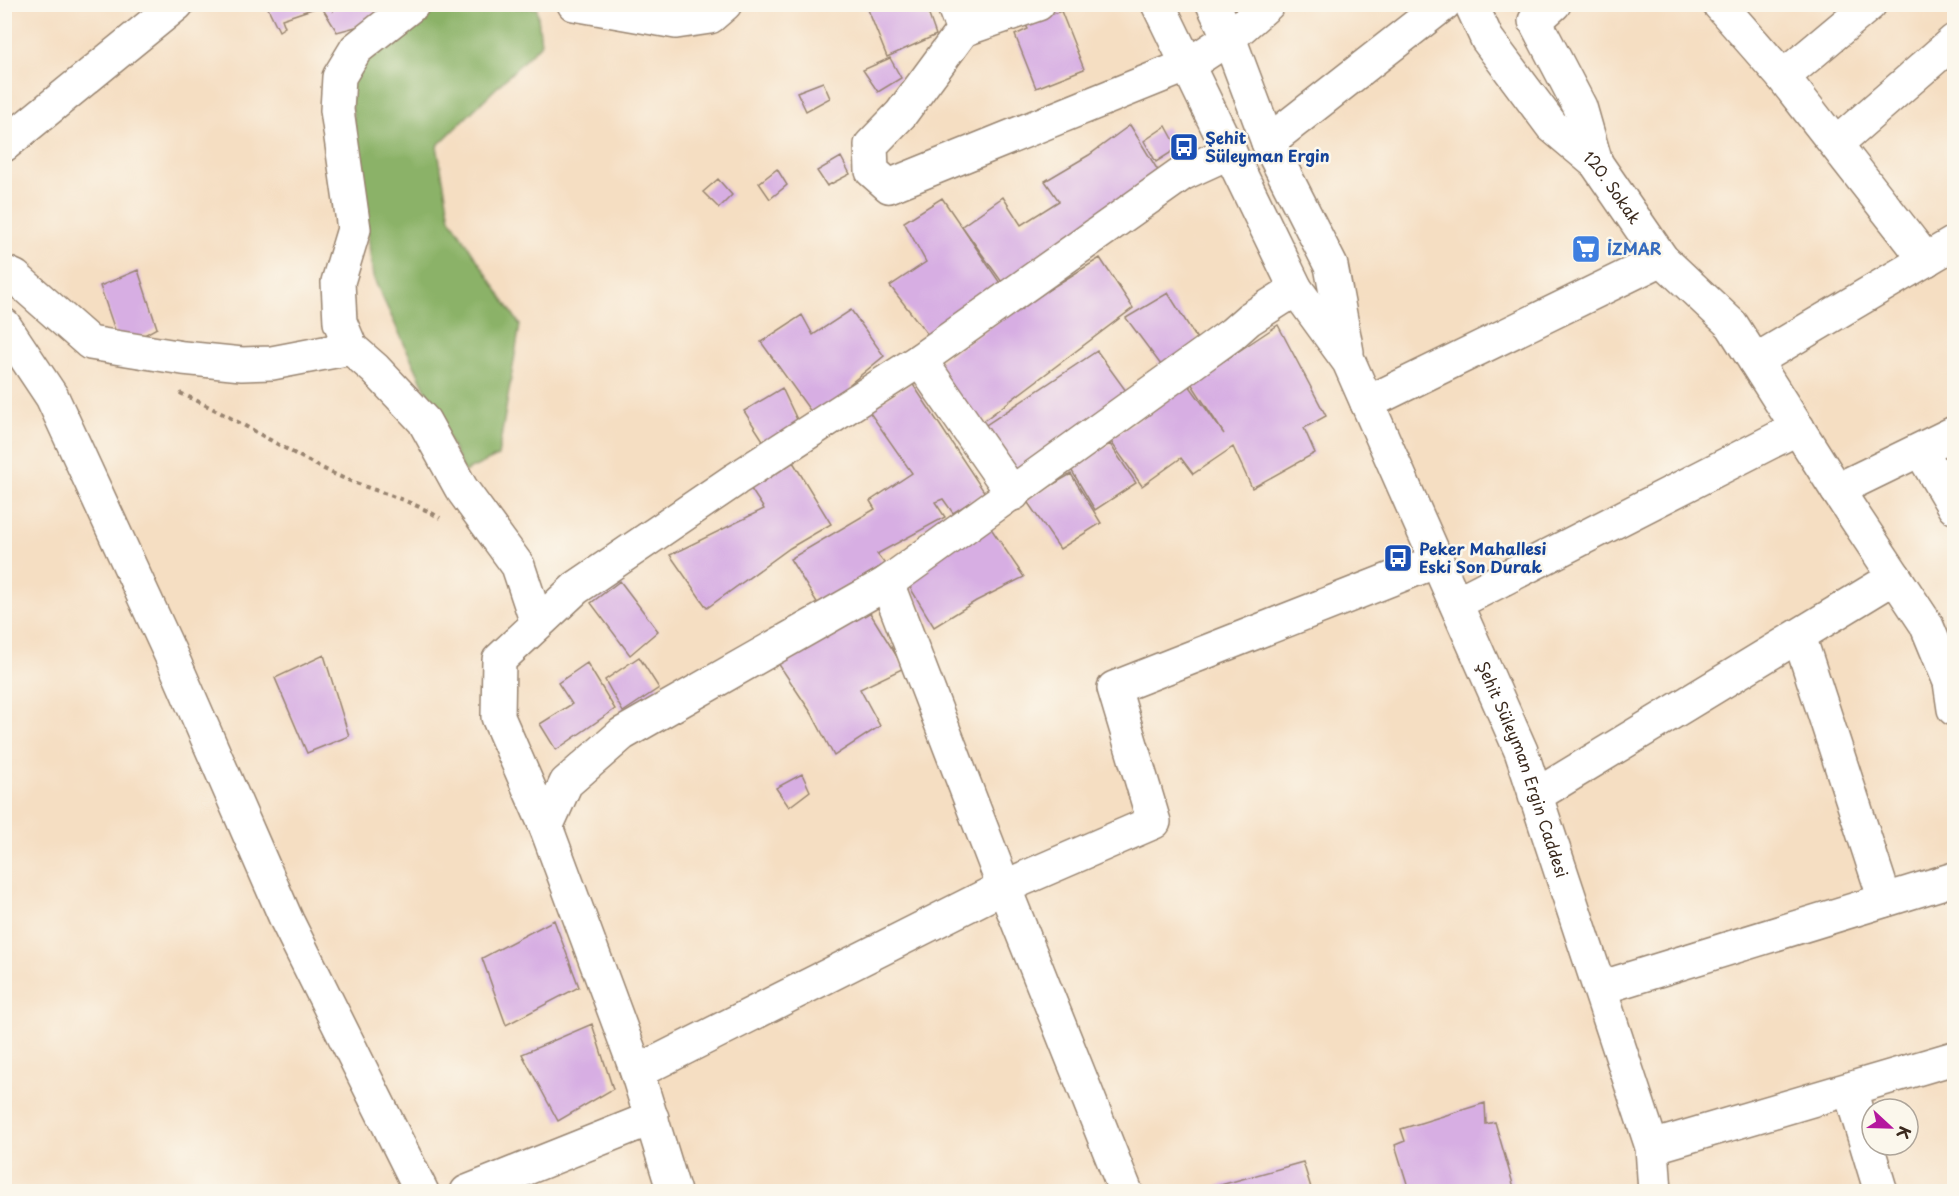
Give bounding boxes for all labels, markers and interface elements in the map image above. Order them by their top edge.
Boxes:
place label: Şehit Süleyman Ergin [1205,125,1330,167]
bus stop icon: Şehit Süleyman Ergin [1168,131,1200,163]
street label: 120. Sokak [1579,145,1647,229]
supermarket icon: İZMAR [1570,233,1602,265]
place label: İZMAR [1607,236,1662,260]
place label: Peker Mahallesi Eski Son Durak [1419,536,1546,578]
bus stop icon: Peker Mahallesi Eski Son Durak [1382,542,1414,574]
street label: Şehit Süleyman Ergin Caddesi [1472,657,1575,880]
north arrow [1860,1097,1920,1157]
text: K [1891,1123,1918,1143]

